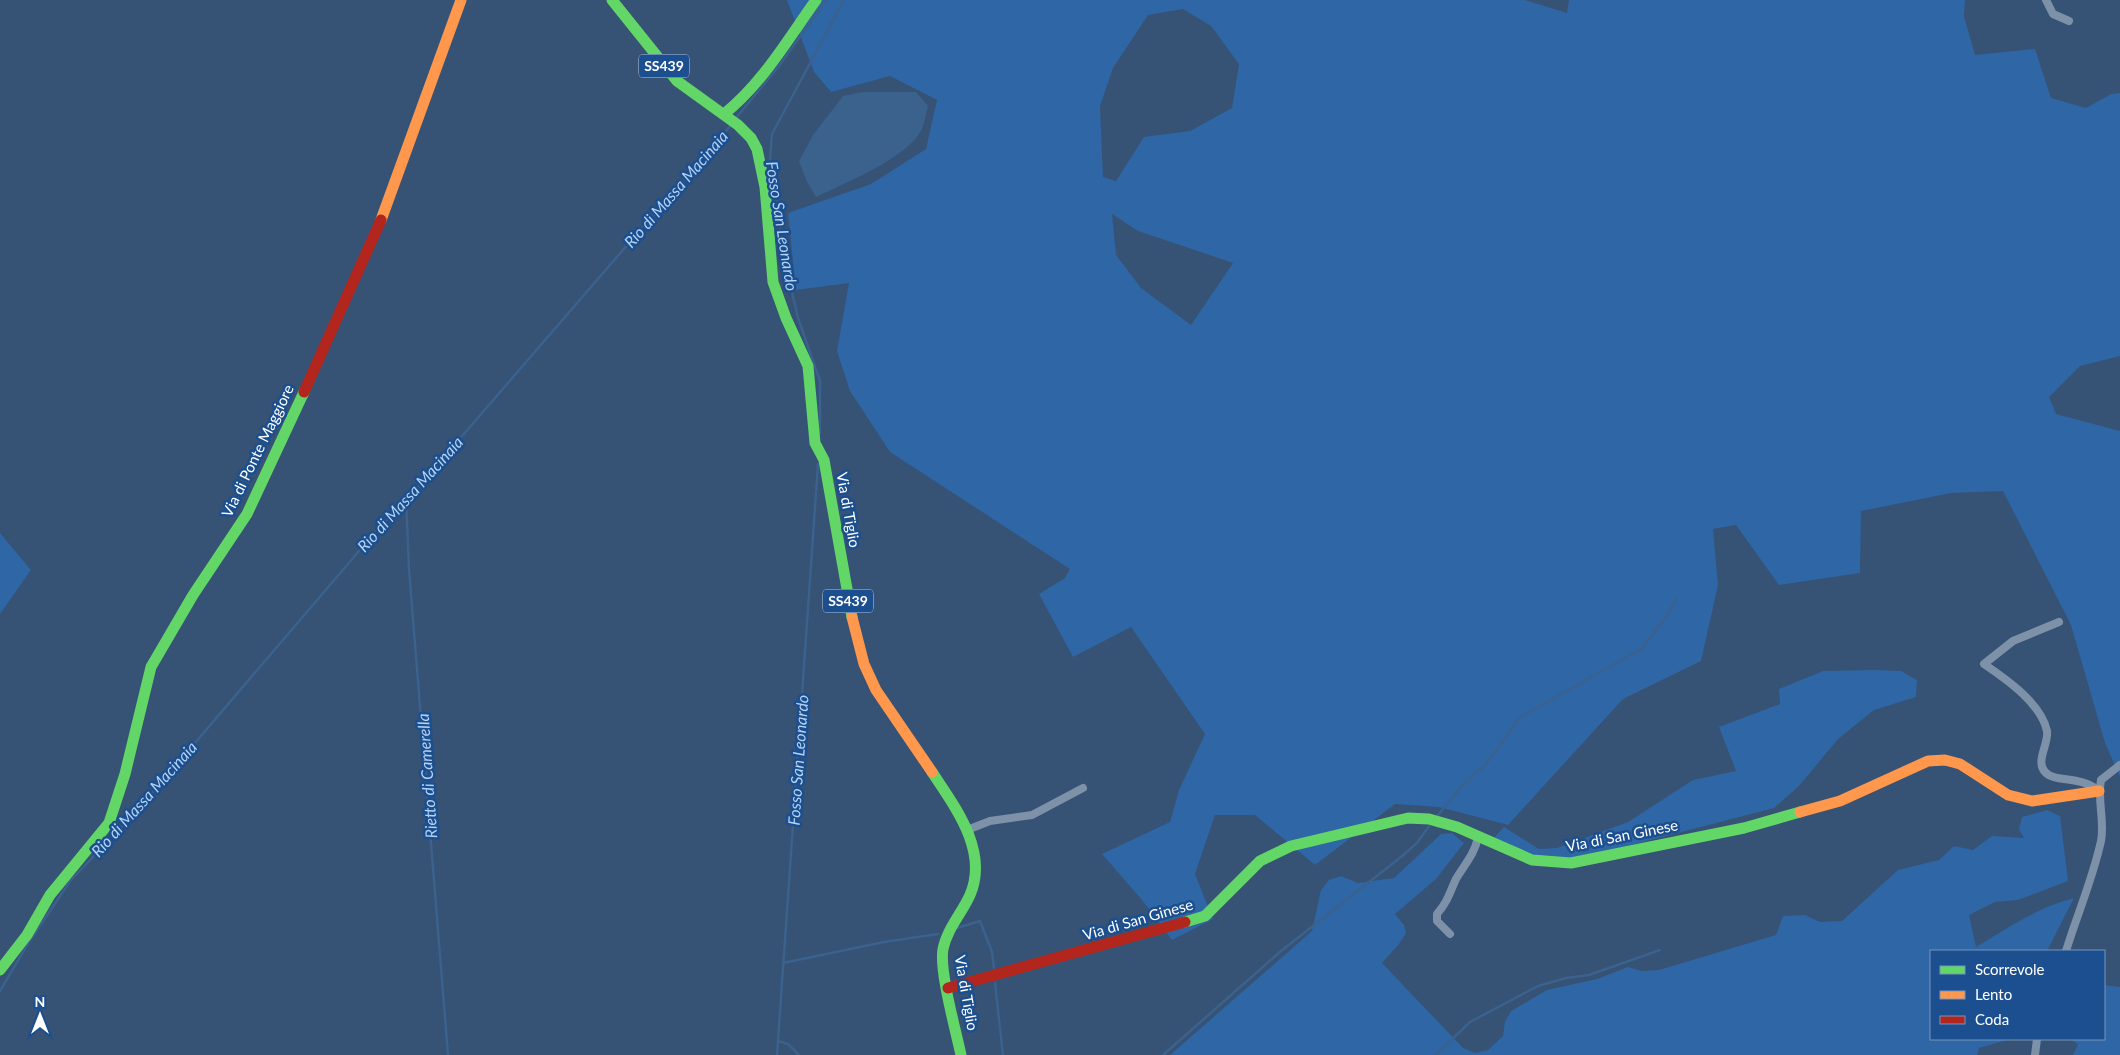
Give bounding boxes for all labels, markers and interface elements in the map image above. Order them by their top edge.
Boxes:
road number: SS439 [639,54,689,78]
water label: Rio di Massa Macinaia [620,126,731,251]
water label: Fosso San Leonardo [763,160,802,292]
street label: Via di Ponte Maggiore [217,381,297,520]
water label: Rio di Massa Macinaia [353,432,466,555]
street label: Via di Tiglio [833,471,864,549]
road number: SS439 [823,590,873,612]
water label: Fosso San Leonardo [783,694,812,826]
water label: Rietto di Camerella [413,713,440,839]
water label: Rio di Massa Macinaia [87,737,200,860]
street label: Via di San Ginese [1564,815,1679,855]
street label: Via di San Ginese [1081,895,1195,943]
legend [1930,950,2105,1040]
street label: Via di Tiglio [951,954,982,1032]
text: Scorrevole [1975,960,2045,978]
text: Lento [1975,985,2012,1003]
north arrow [15,990,65,1040]
text: N [35,993,45,1010]
text: Coda [1975,1010,2009,1028]

